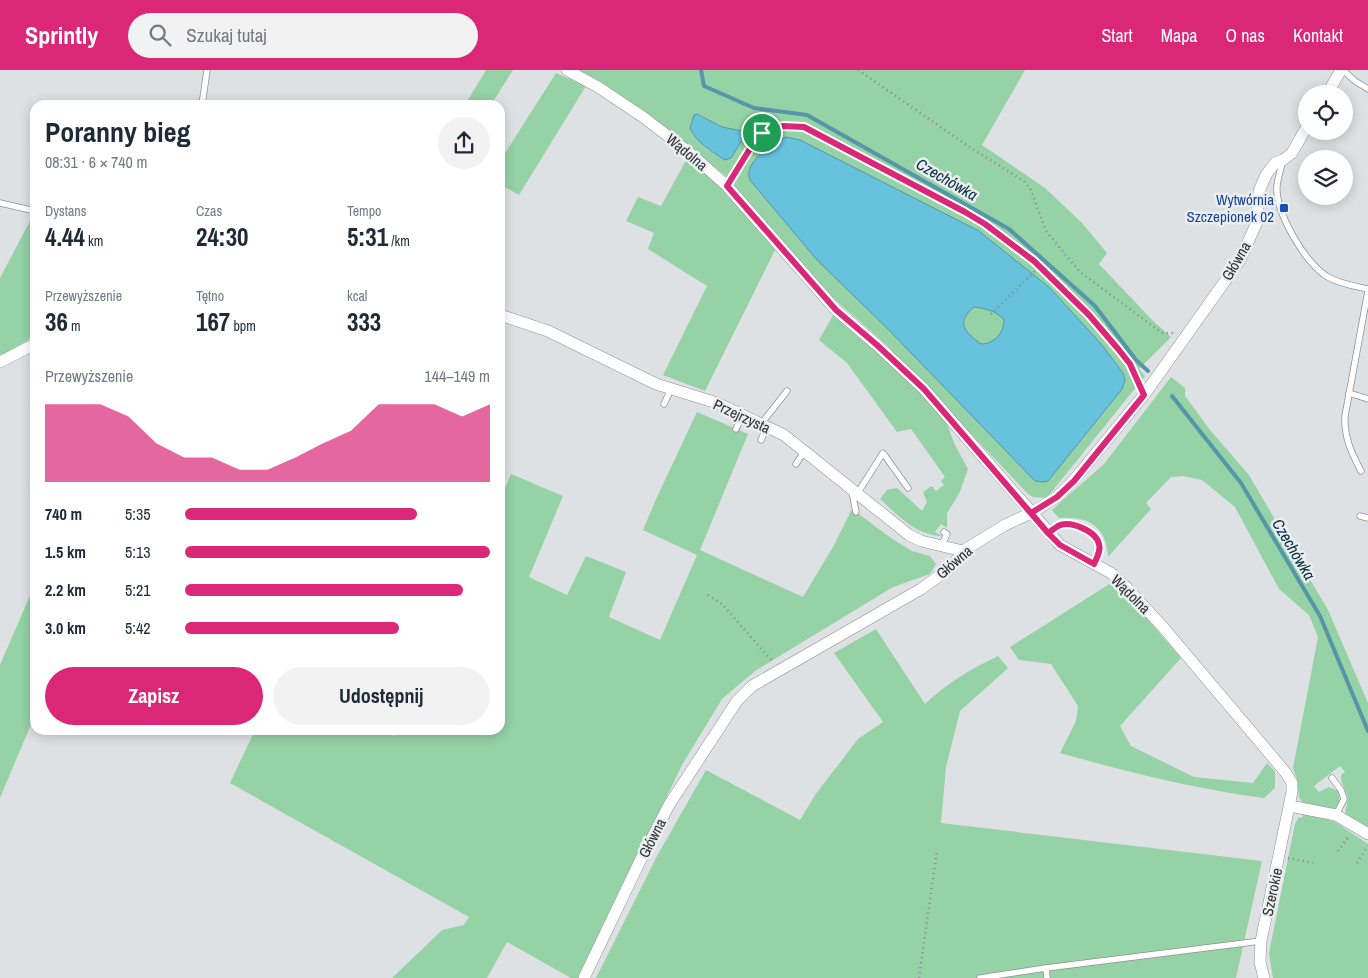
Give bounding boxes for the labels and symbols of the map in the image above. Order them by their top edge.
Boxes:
pin [741,112,783,154]
street label: Wądolna [662,128,712,176]
water label: Czechówka [912,153,982,205]
place label: Wytwórnia Szczepionek 02 [1186,189,1274,227]
marker: Wytwórnia Szczepionek 02 [1278,202,1290,214]
street label: Główna [1216,238,1256,284]
street label: Przejrzysta [710,394,774,438]
water label: Czechówka [1267,514,1321,584]
street label: Główna [931,540,977,584]
street label: Wądolna [1107,570,1156,619]
street label: Główna [633,815,671,861]
street label: Szerokie [1257,866,1287,918]

